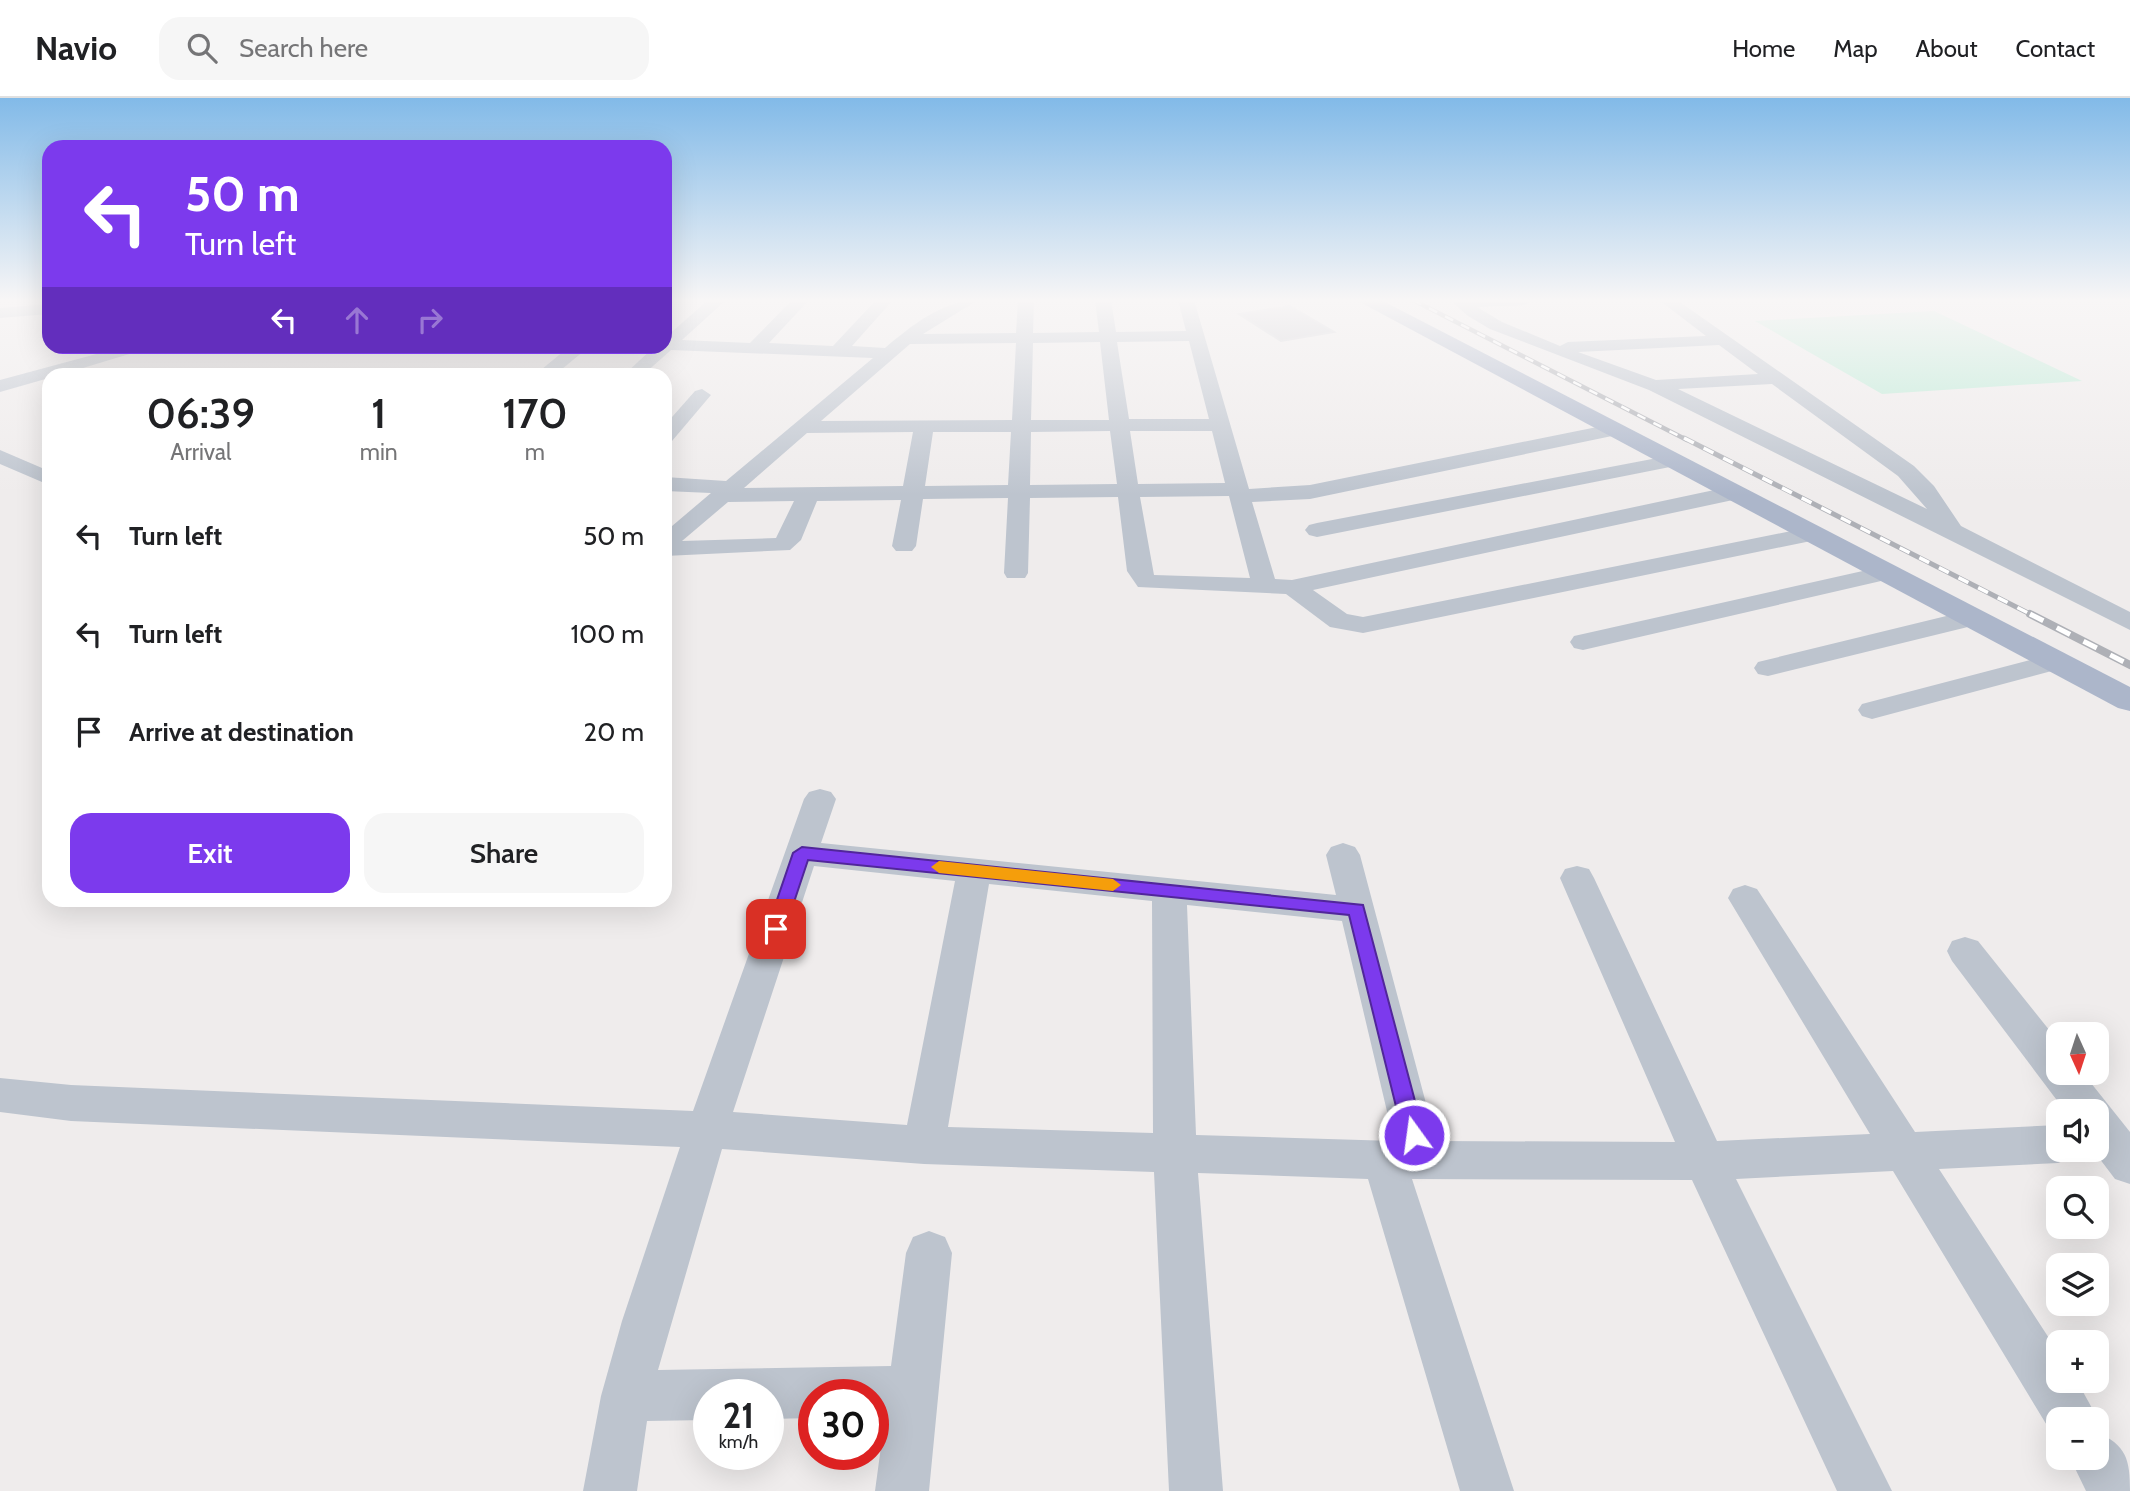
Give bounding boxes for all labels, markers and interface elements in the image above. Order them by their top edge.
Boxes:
search box [159,17,649,80]
text: Navio [35,28,117,68]
icon: search [183,29,221,67]
text: Search here [239,32,368,64]
text: Home [1732,34,1795,63]
text: Map [1833,34,1878,63]
text: About [1916,34,1978,63]
text: Contact [2016,34,2095,63]
text: 50 m [185,164,300,223]
icon: left [70,168,161,259]
text: Turn left [185,224,296,263]
icon: left [265,301,303,339]
icon: ahead [338,301,376,339]
icon: right [411,301,449,339]
text: 06:39 [147,387,255,439]
text: 1 [371,387,386,439]
text: 170 [502,387,567,439]
text: Arrival [170,438,231,466]
text: min [360,438,398,466]
text: m [525,438,545,466]
icon: left [70,517,108,555]
text: Turn left [129,520,222,552]
text: 50 m [583,520,644,552]
icon: left [70,615,108,653]
text: Turn left [129,618,222,650]
text: 100 m [571,618,644,650]
icon: arrive [70,713,108,751]
text: Arrive at destination [129,716,354,748]
text: 20 m [584,716,644,748]
button: Exit [70,813,350,893]
button: Share [364,813,644,893]
pin [746,899,806,959]
icon: arrive [757,910,795,948]
north arrow [2046,1022,2109,1085]
map controls [2046,1022,2109,1470]
position arrow [1377,1098,1451,1172]
button: sound [2046,1099,2109,1162]
button: search [2046,1176,2109,1239]
button: layers [2046,1253,2109,1316]
button: + [2046,1330,2109,1393]
speed limit sign: 30 [798,1379,889,1470]
text: 21 [723,1394,754,1437]
button: − [2046,1407,2109,1470]
text: km/h [719,1431,758,1453]

